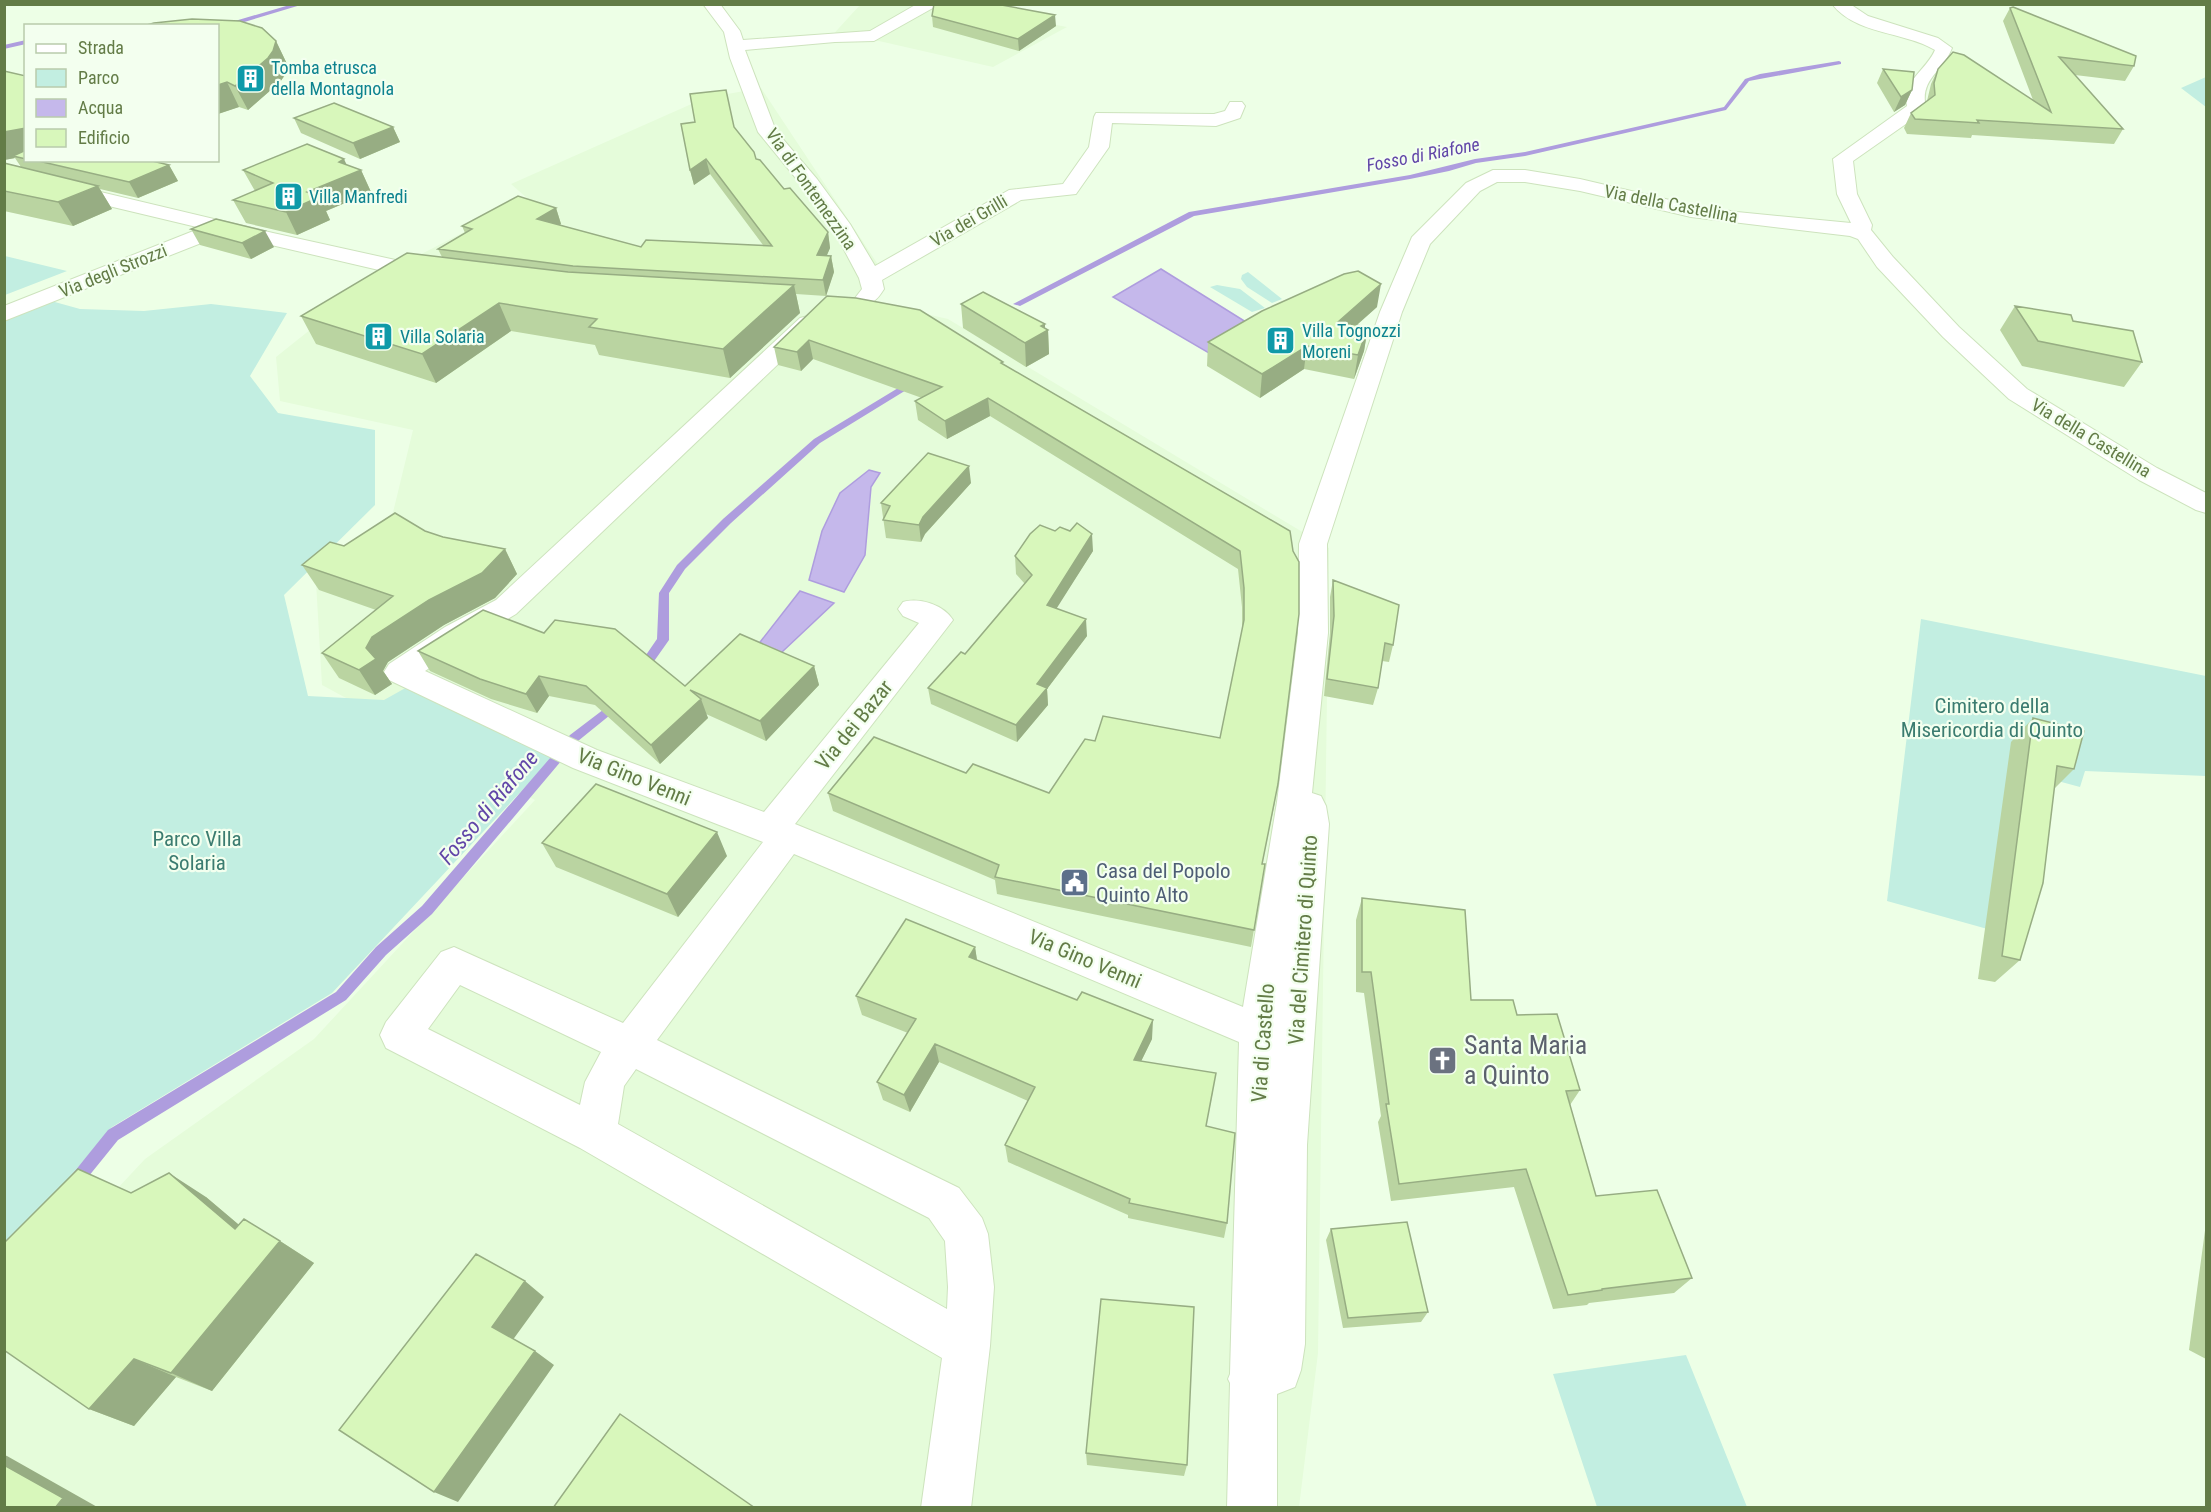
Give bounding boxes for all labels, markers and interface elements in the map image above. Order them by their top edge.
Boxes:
legend [24,24,219,162]
text: Strada [78,37,124,58]
place label: Tomba etrusca della Montagnola [271,57,394,99]
building icon: Tomba etrusca della Montagnola [234,62,266,94]
text: Parco [78,67,119,88]
text: Acqua [78,97,123,118]
street label: Via di Fontemezzina [762,124,861,253]
text: Edificio [78,127,130,148]
water label: Fosso di Riafone [1364,133,1481,176]
street label: Via della Castellina [1602,180,1740,227]
building icon: Villa Manfredi [272,181,304,213]
place label: Villa Manfredi [309,186,408,207]
street label: Via dei Grilli [927,190,1011,251]
street label: Via degli Strozzi [56,239,170,302]
place label: Villa Tognozzi Moreni [1302,320,1401,362]
building icon: Villa Solaria [363,321,395,353]
building icon: Villa Tognozzi Moreni [1265,325,1297,357]
place label: Villa Solaria [400,326,485,347]
street label: Via della Castellina [2028,394,2155,482]
street label: Via dei Bazar [811,675,897,775]
park label: Cimitero della Misericordia di Quinto [1901,694,2083,742]
street label: Via Gino Venni [574,743,694,811]
water label: Fosso di Riafone [434,745,543,869]
park label: Parco Villa Solaria [152,827,242,875]
street label: Via del Cimitero di Quinto [1284,834,1322,1046]
place label: Casa del Popolo Quinto Alto [1096,859,1231,907]
public building icon: Casa del Popolo Quinto Alto [1059,867,1091,899]
street label: Via Gino Venni [1025,924,1145,994]
street label: Via di Castello [1247,983,1279,1103]
place label: Santa Maria a Quinto [1464,1030,1587,1090]
church icon: Santa Maria a Quinto [1427,1044,1459,1076]

